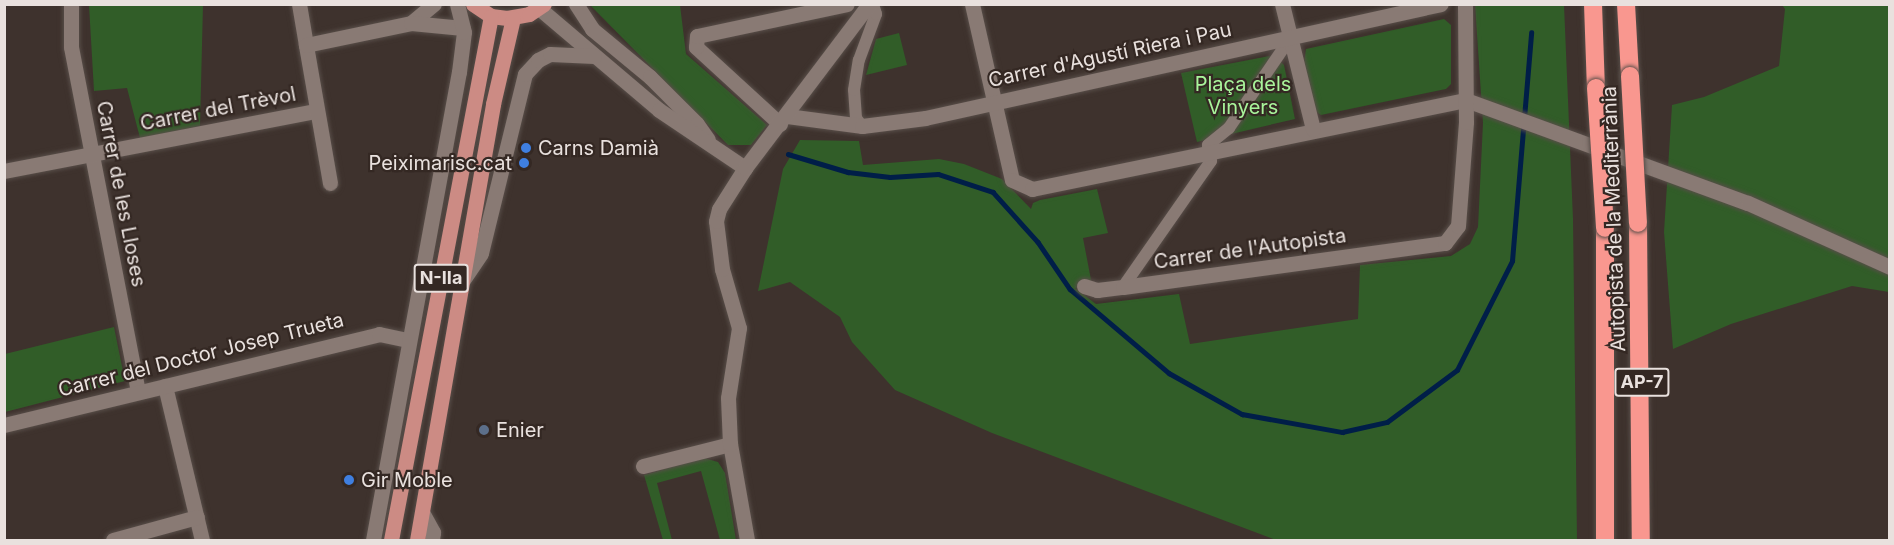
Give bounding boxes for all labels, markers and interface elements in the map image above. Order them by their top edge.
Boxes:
street label: Carrer d'Agustí Riera i Pau [986,17,1234,93]
park label: Plaça dels Vinyers [1195,72,1291,119]
street label: Carrer del Trèvol [138,82,298,136]
street label: Autopista de la Mediterrània [1597,86,1631,352]
street label: Carrer de les Lloses [91,99,151,289]
place label: Carns Damià [538,136,659,160]
marker: Carns Damià [519,141,533,155]
place label: Peiximarisc.cat [368,151,512,175]
marker: Peiximarisc.cat [517,156,531,170]
street label: Carrer de l'Autopista [1152,224,1348,274]
road number: N-IIa [412,263,470,293]
street label: Carrer del Doctor Josep Trueta [56,308,346,402]
road number: AP-7 [1614,367,1670,397]
place label: Enier [496,418,544,442]
marker: Enier [477,423,491,437]
place label: Gir Moble [361,468,453,492]
marker: Gir Moble [342,473,356,487]

